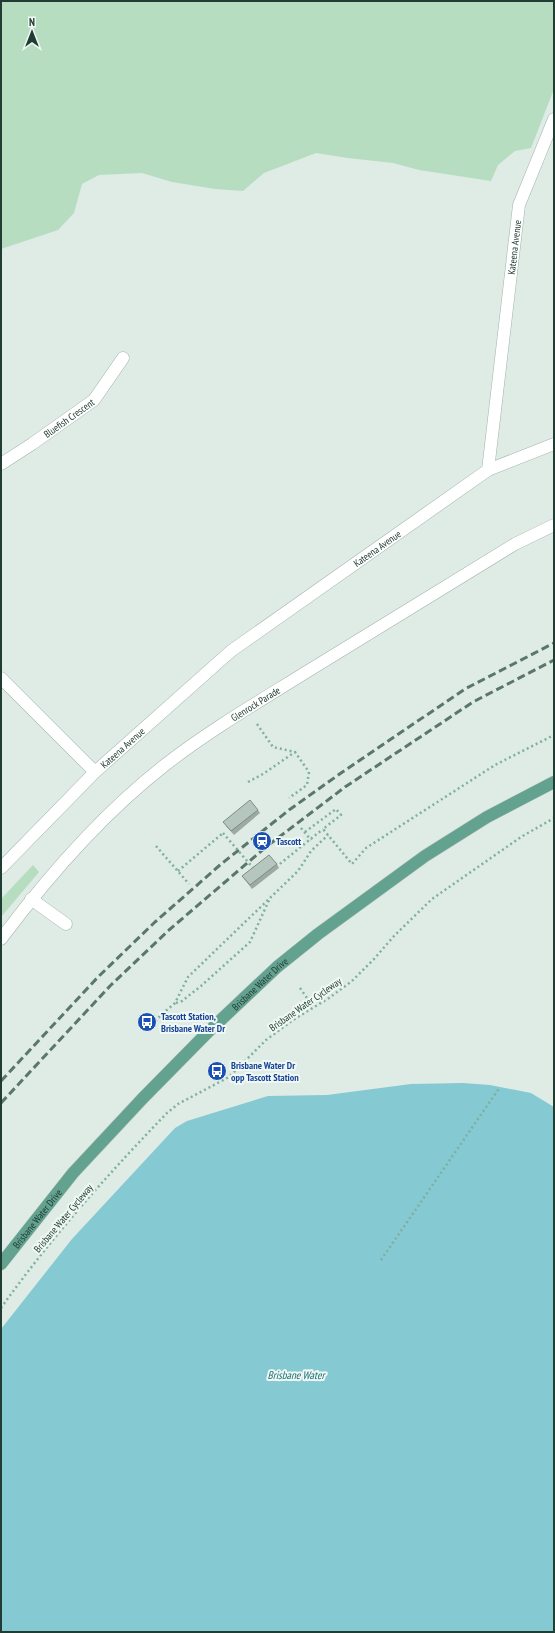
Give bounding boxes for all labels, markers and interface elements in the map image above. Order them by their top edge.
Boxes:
north arrow [12,12,52,52]
text: N [29,15,35,29]
street label: Kateena Avenue [505,219,524,275]
street label: Bluefish Crescent [41,396,97,441]
street label: Kateena Avenue [351,527,404,570]
street label: Glenrock Parade [228,684,283,724]
street label: Kateena Avenue [98,725,148,771]
station icon: Tascott [251,830,273,852]
place label: Tascott [276,835,301,848]
street label: Brisbane Water Drive [229,955,291,1013]
street label: Brisbane Water Cycleway [267,974,344,1034]
place label: Tascott Station, Brisbane Water Dr [161,1010,225,1035]
bus stop icon: Tascott Station, Brisbane Water Dr [136,1011,158,1033]
place label: Brisbane Water Dr opp Tascott Station [231,1059,299,1084]
bus stop icon: Brisbane Water Dr opp Tascott Station [206,1060,228,1082]
street label: Brisbane Water Cycleway [31,1181,96,1255]
street label: Brisbane Water Drive [10,1186,65,1251]
water label: Brisbane Water [268,1368,326,1382]

